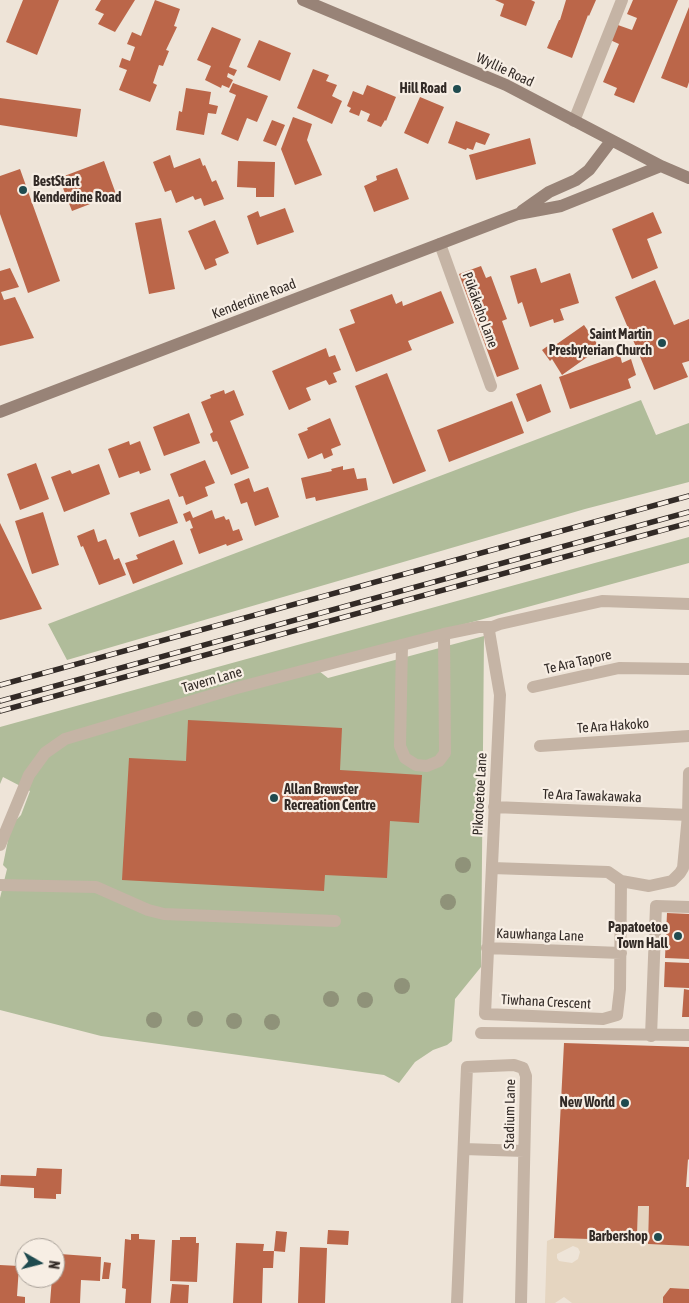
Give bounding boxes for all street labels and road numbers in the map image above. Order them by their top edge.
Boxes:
street label: Wyllie Road [474,49,536,91]
street label: Pūkākaho Lane [459,270,501,350]
street label: Kenderdine Road [210,275,298,323]
street label: Te Ara Tapore [543,646,613,678]
street label: Tavern Lane [180,663,244,697]
street label: Te Ara Hakoko [576,715,650,737]
street label: Pikotoetoe Lane [469,752,491,836]
street label: Te Ara Tawakawaka [542,786,642,806]
street label: Kauwhanga Lane [496,925,584,945]
street label: Tiwhana Crescent [501,991,591,1013]
street label: Stadium Lane [501,1079,519,1149]

